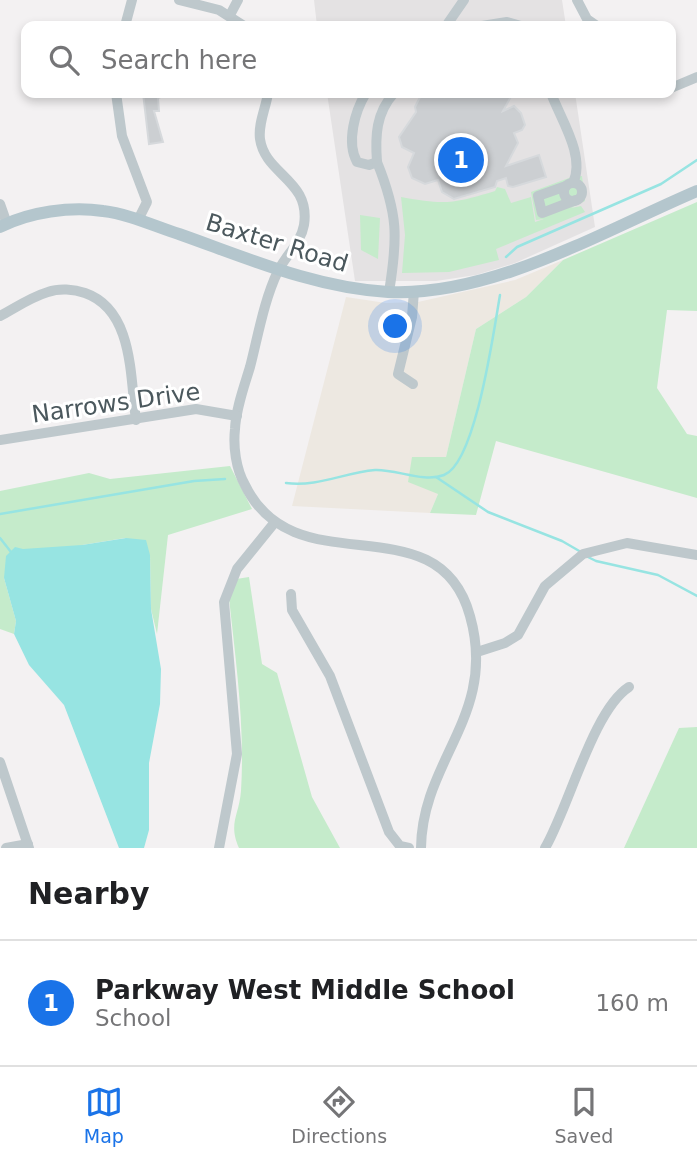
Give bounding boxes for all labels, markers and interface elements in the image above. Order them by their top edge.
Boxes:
search box [21,21,676,98]
icon: search [45,41,83,79]
text: Search here [101,45,257,75]
pin: 1 [438,134,484,186]
street label: Baxter Road [202,208,352,278]
your location [378,309,412,343]
street label: Narrows Drive [30,377,202,429]
text: Nearby [28,876,150,911]
text: Parkway West Middle School [95,975,515,1005]
text: 1 [43,990,59,1016]
text: 160 m [595,990,669,1016]
text: School [95,1005,171,1031]
tab: Map [84,1083,124,1147]
tab: Directions [291,1083,387,1147]
tab: Saved [555,1083,613,1147]

